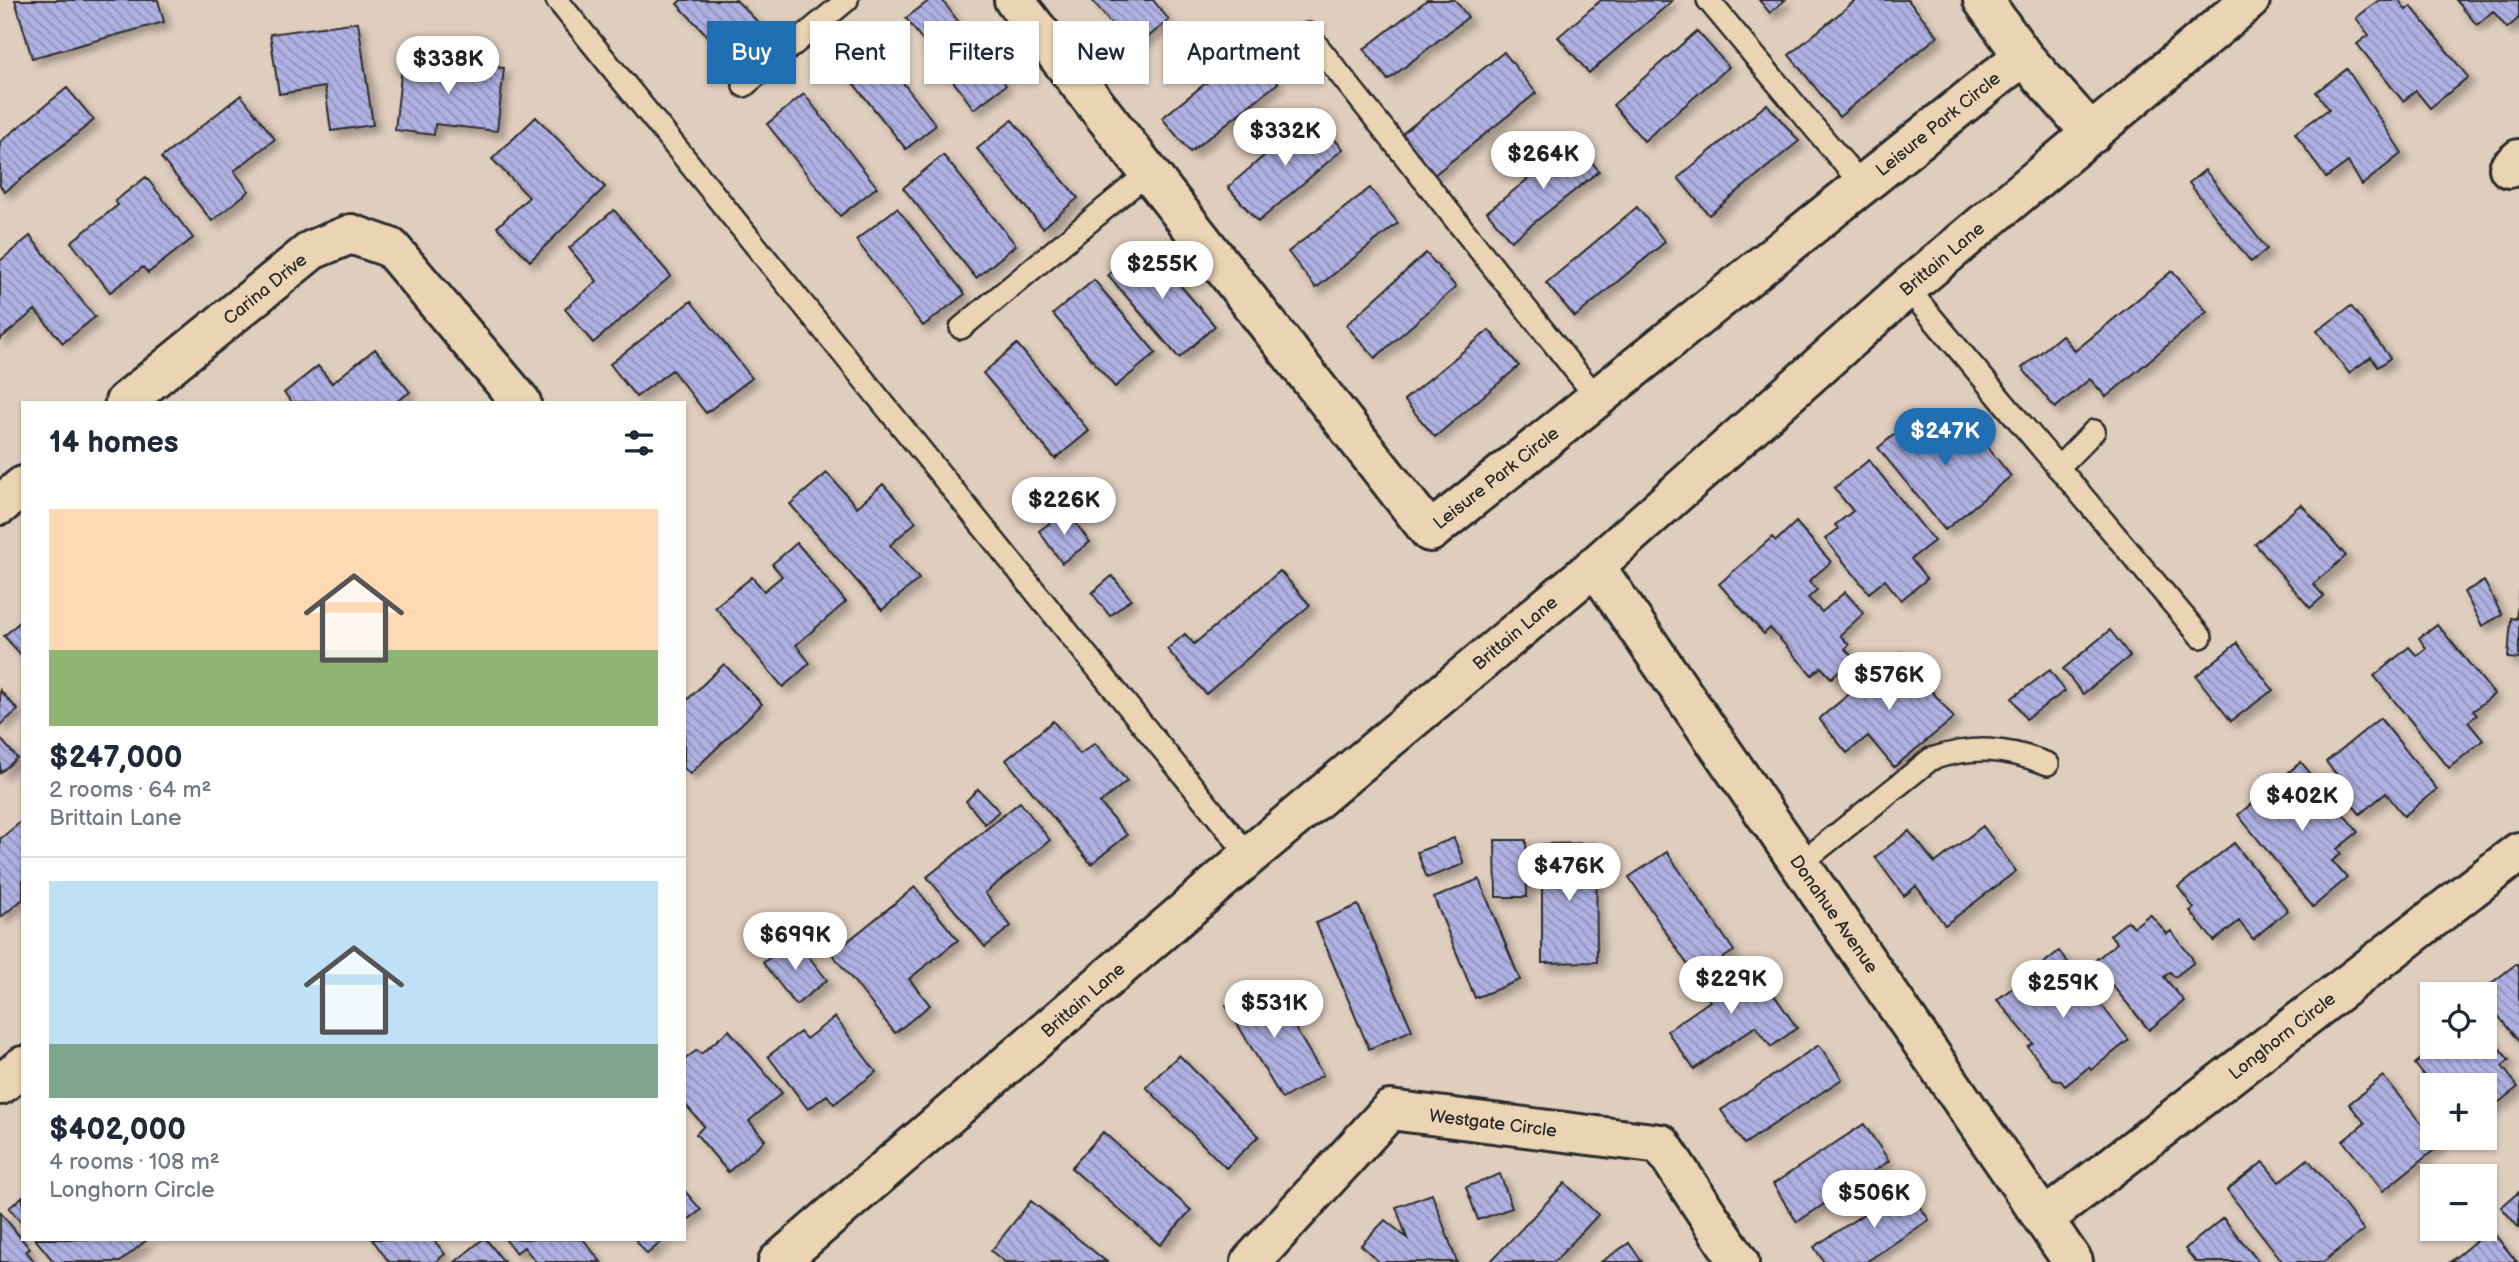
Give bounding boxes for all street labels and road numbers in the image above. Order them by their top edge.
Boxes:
street label: Leisure Park Circle [1872,68,2005,181]
street label: Brittain Lane [1896,218,1989,301]
street label: Carina Drive [219,249,312,329]
street label: Leisure Park Circle [1429,423,1564,534]
street label: Brittain Lane [1469,592,1562,675]
street label: Donahue Avenue [1785,851,1882,978]
street label: Brittain Lane [1037,958,1130,1042]
street label: Longhorn Circle [2225,988,2340,1085]
street label: Westgate Circle [1428,1105,1558,1142]

